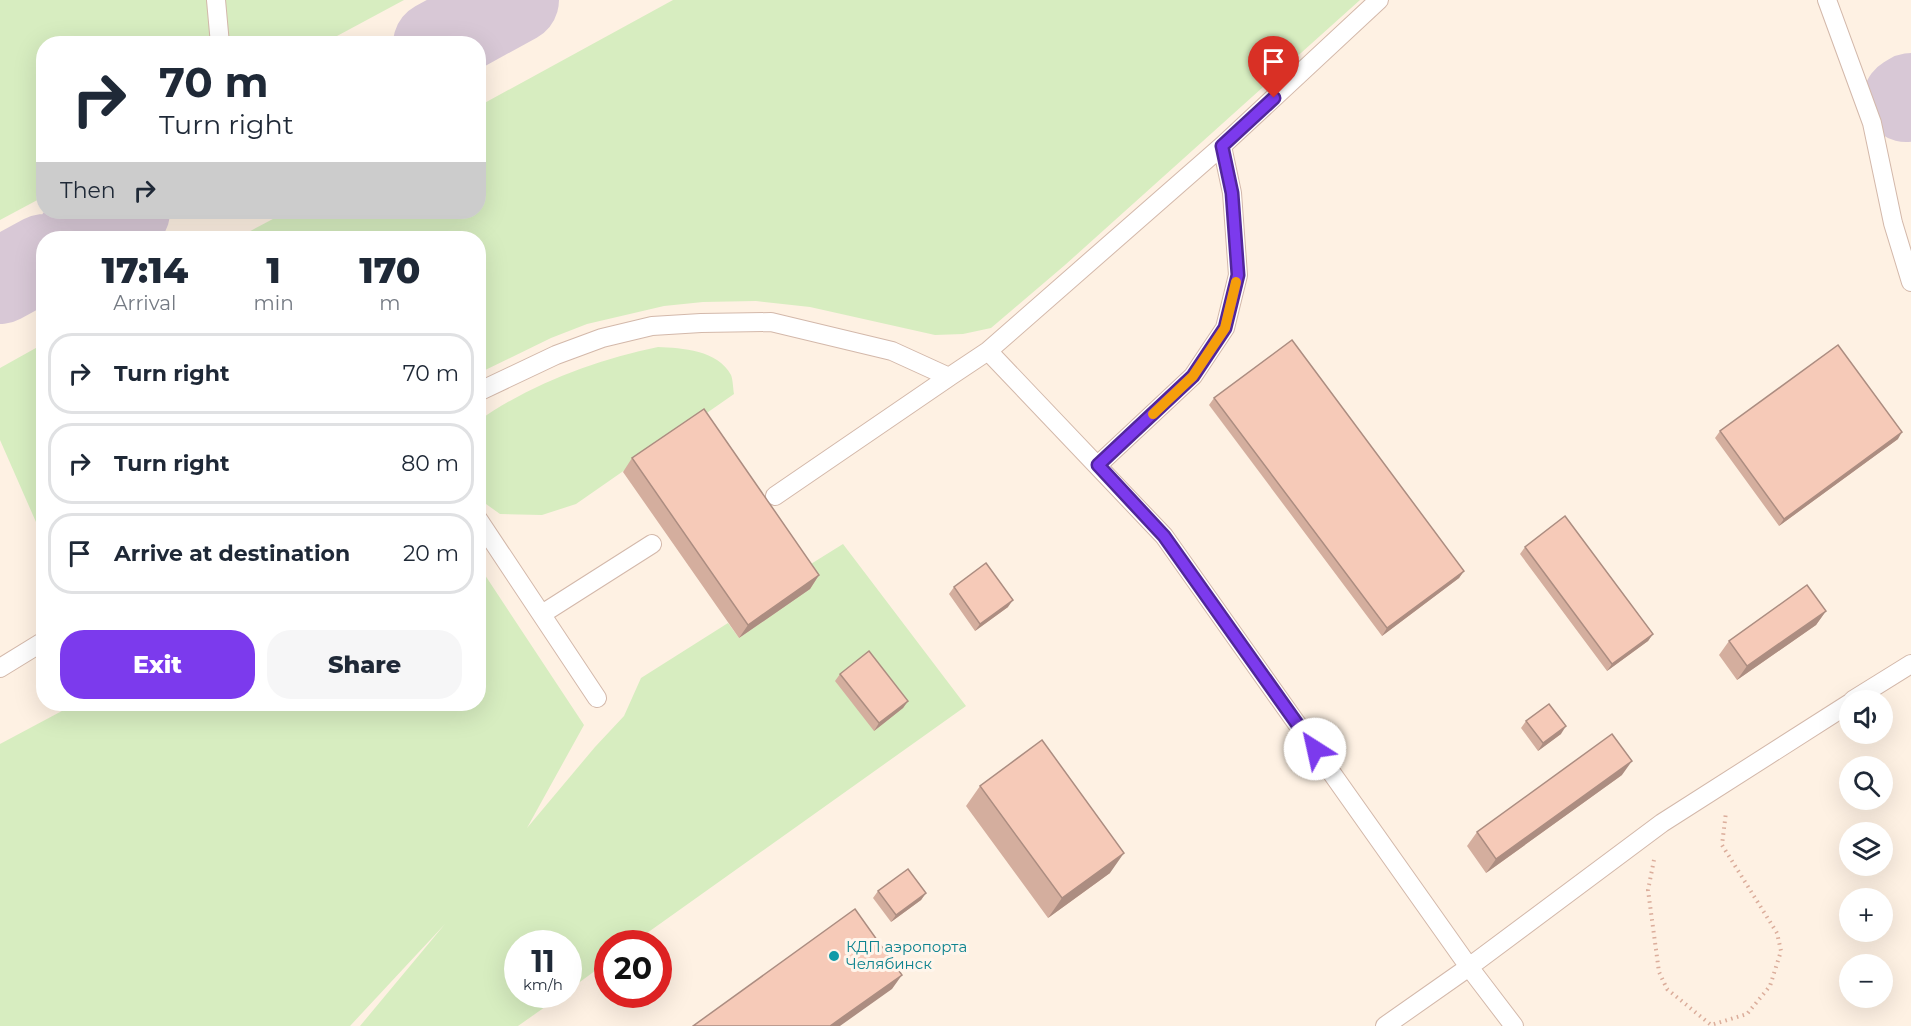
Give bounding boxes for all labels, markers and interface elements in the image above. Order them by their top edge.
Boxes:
pin [1248,36,1299,98]
icon: arrive [1257,45,1290,78]
text: 70 m [159,56,269,108]
icon: right [60,60,138,138]
text: Turn right [159,108,294,141]
icon: right [128,174,161,207]
text: Then [60,177,116,204]
text: 17:14 [102,248,188,292]
text: 1 [266,248,281,292]
text: 170 [359,248,421,292]
text: Arrival [113,291,176,315]
text: min [254,291,294,315]
text: m [379,291,400,315]
icon: right [63,357,96,390]
text: Turn right [114,360,229,387]
text: 70 m [403,360,459,387]
icon: right [63,447,96,480]
text: Turn right [114,450,229,477]
text: 80 m [401,450,459,477]
icon: arrive [63,537,96,570]
text: Arrive at destination [114,540,350,567]
text: 20 m [403,540,459,567]
button: Exit [60,630,255,699]
button: Share [267,630,462,699]
map controls [1839,690,1893,1008]
button: sound [1839,690,1893,744]
position arrow [1283,717,1347,781]
button: search [1839,756,1893,810]
button: layers [1839,822,1893,876]
button: + [1839,888,1893,942]
speed limit sign: 20 [594,930,672,1008]
place label: КДП аэропорта Челябинск [846,937,967,973]
text: 11 [531,943,555,980]
marker: КДП аэропорта Челябинск [827,949,841,963]
button: − [1839,954,1893,1008]
text: km/h [523,975,563,994]

